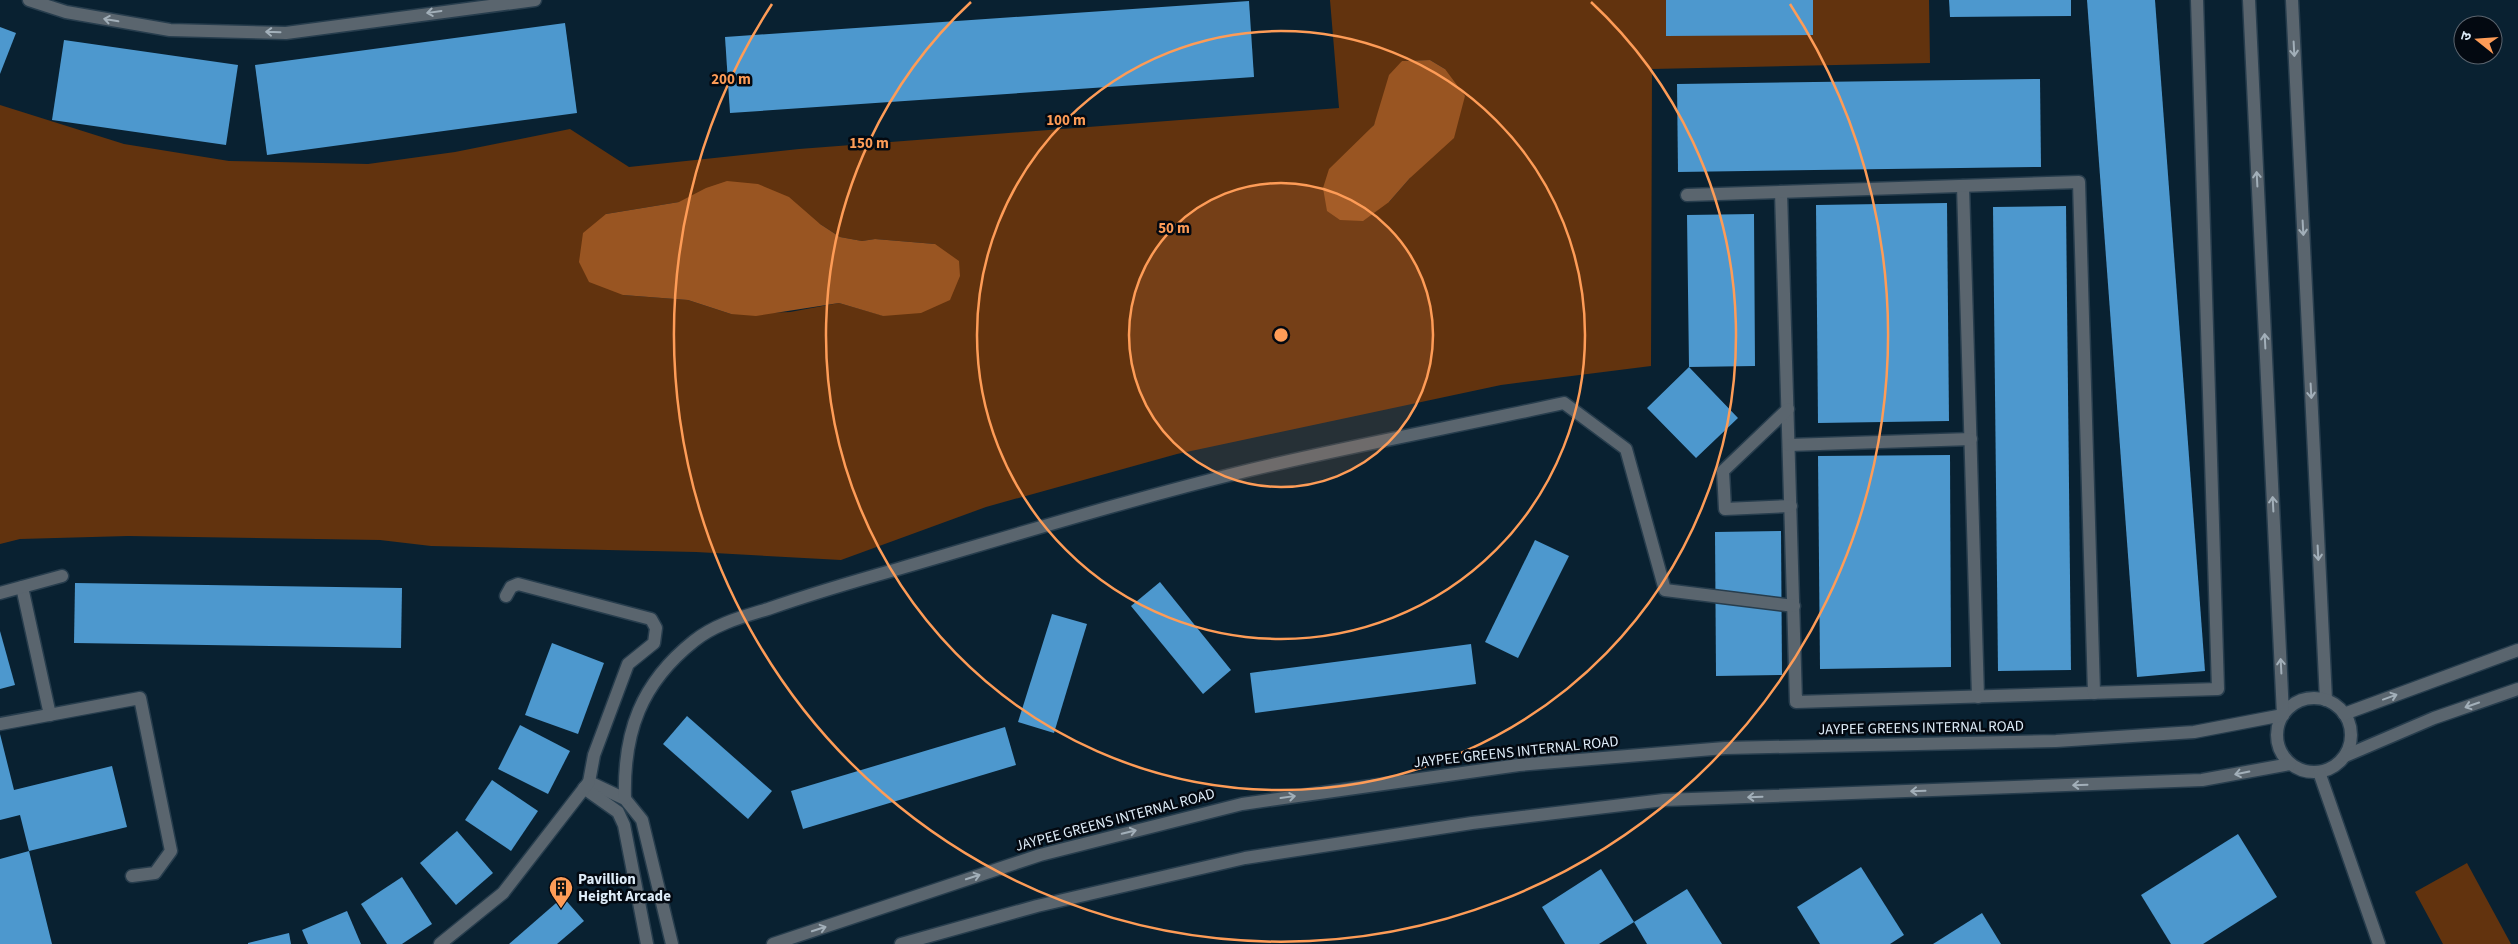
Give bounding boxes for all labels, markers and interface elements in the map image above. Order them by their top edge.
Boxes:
one-way arrow [426,7,442,17]
one-way arrow [104,14,120,24]
north arrow [2453,15,2503,65]
one-way arrow [265,28,281,37]
text: उ [2456,29,2478,43]
one-way arrow [2289,40,2298,56]
text: 200 m [711,69,751,90]
text: 100 m [1046,110,1086,131]
text: 150 m [849,133,889,154]
one-way arrow [2253,171,2262,187]
text: 50 m [1158,218,1190,239]
one-way arrow [2298,220,2307,236]
centre of rings [1272,326,1290,344]
one-way arrow [2261,333,2270,349]
one-way arrow [2306,383,2315,399]
one-way arrow [2268,496,2278,512]
one-way arrow [2314,545,2323,561]
one-way arrow [2276,658,2285,674]
one-way arrow [2382,692,2397,701]
one-way arrow [2465,701,2480,710]
street label: JAYPEE GREENS INTERNAL ROAD [1818,716,2024,740]
street label: JAYPEE GREENS INTERNAL ROAD [1413,731,1619,773]
one-way arrow [2234,768,2250,778]
one-way arrow [2072,780,2088,790]
street label: JAYPEE GREENS INTERNAL ROAD [1013,783,1217,857]
one-way arrow [1910,786,1926,796]
one-way arrow [1279,792,1295,802]
one-way arrow [1747,792,1763,801]
one-way arrow [1121,827,1137,836]
place label: Pavillion Height Arcade [578,869,671,907]
one-way arrow [965,872,980,881]
building icon: Pavillion Height Arcade [548,875,574,909]
one-way arrow [811,923,827,933]

